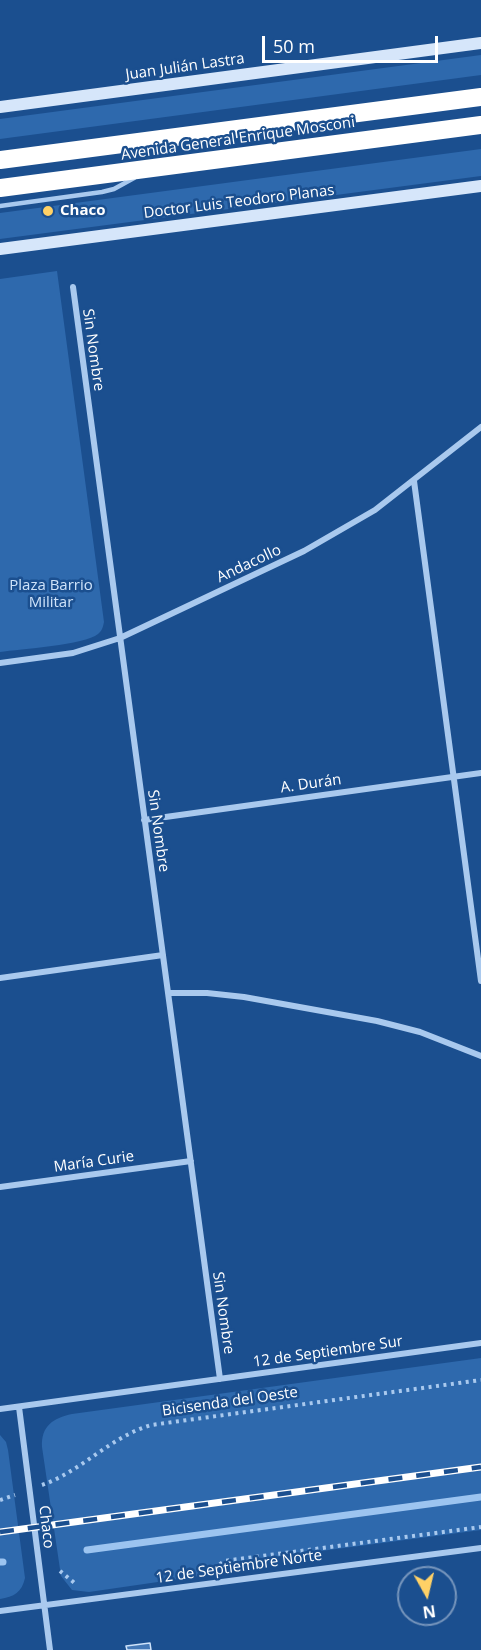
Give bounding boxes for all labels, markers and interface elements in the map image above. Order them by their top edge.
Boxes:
scale bar [265,24,440,62]
text: 50 m [273,34,315,58]
street label: Juan Julián Lastra [124,50,246,84]
street label: Avenida General Enrique Mosconi [120,114,356,164]
street label: Doctor Luis Teodoro Planas [143,181,335,223]
place label: Chaco [60,202,105,220]
marker: Chaco [41,204,55,218]
street label: Sin Nombre [78,308,108,392]
street label: Andacollo [214,541,284,587]
park label: Plaza Barrio Militar [9,577,93,612]
street label: A. Durán [280,771,342,797]
street label: Sin Nombre [143,789,173,873]
street label: María Curie [53,1147,135,1177]
street label: Sin Nombre [208,1271,238,1355]
street label: 12 de Septiembre Sur [252,1333,404,1371]
street label: Bicisenda del Oeste [161,1384,299,1420]
street label: Chaco [34,1504,58,1550]
street label: 12 de Septiembre Norte [155,1546,323,1588]
north arrow [397,1566,457,1626]
text: N [421,1600,437,1624]

